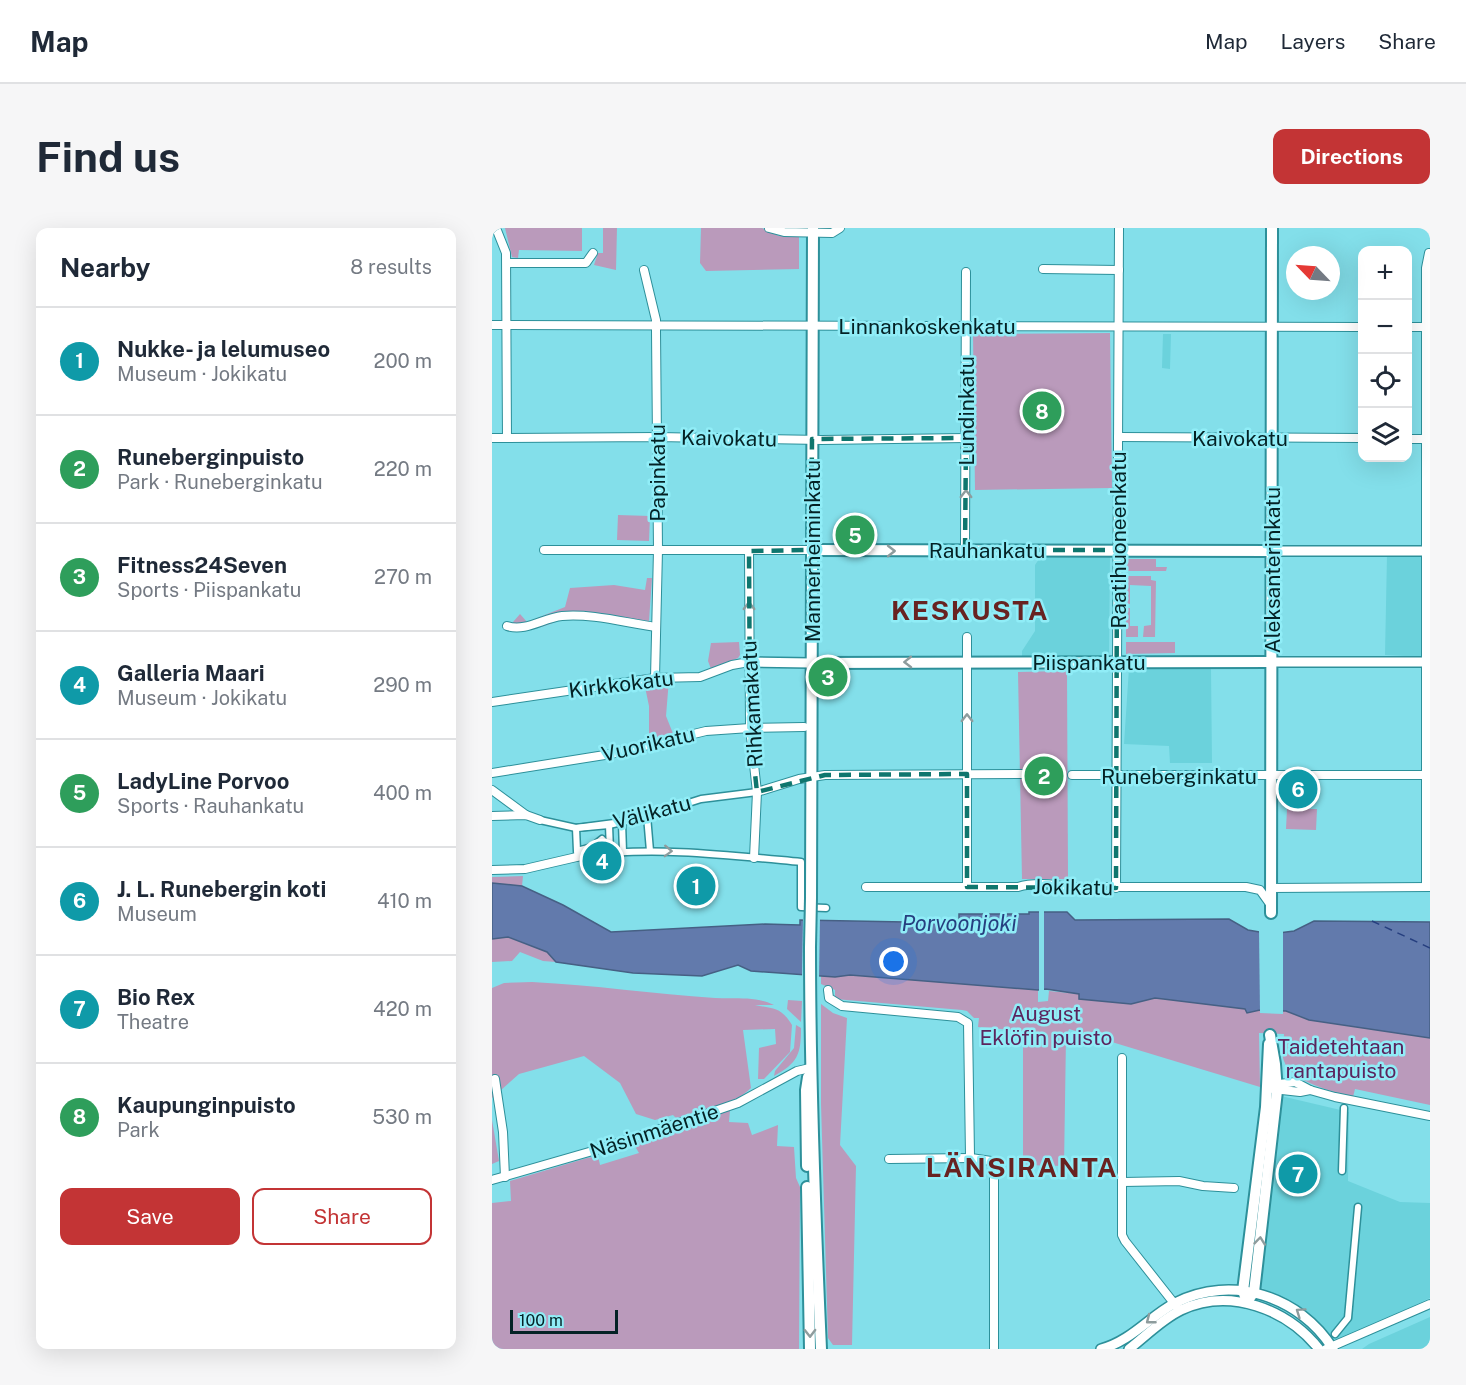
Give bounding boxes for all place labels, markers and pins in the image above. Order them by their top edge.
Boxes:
pin: 8 [1022,388,1062,434]
pin: 5 [836,512,874,558]
pin: 3 [808,654,848,700]
pin: 2 [1024,754,1064,798]
pin: 6 [1278,766,1318,812]
pin: 4 [582,838,622,884]
pin: 1 [676,864,716,908]
pin: 7 [1278,1152,1318,1196]

